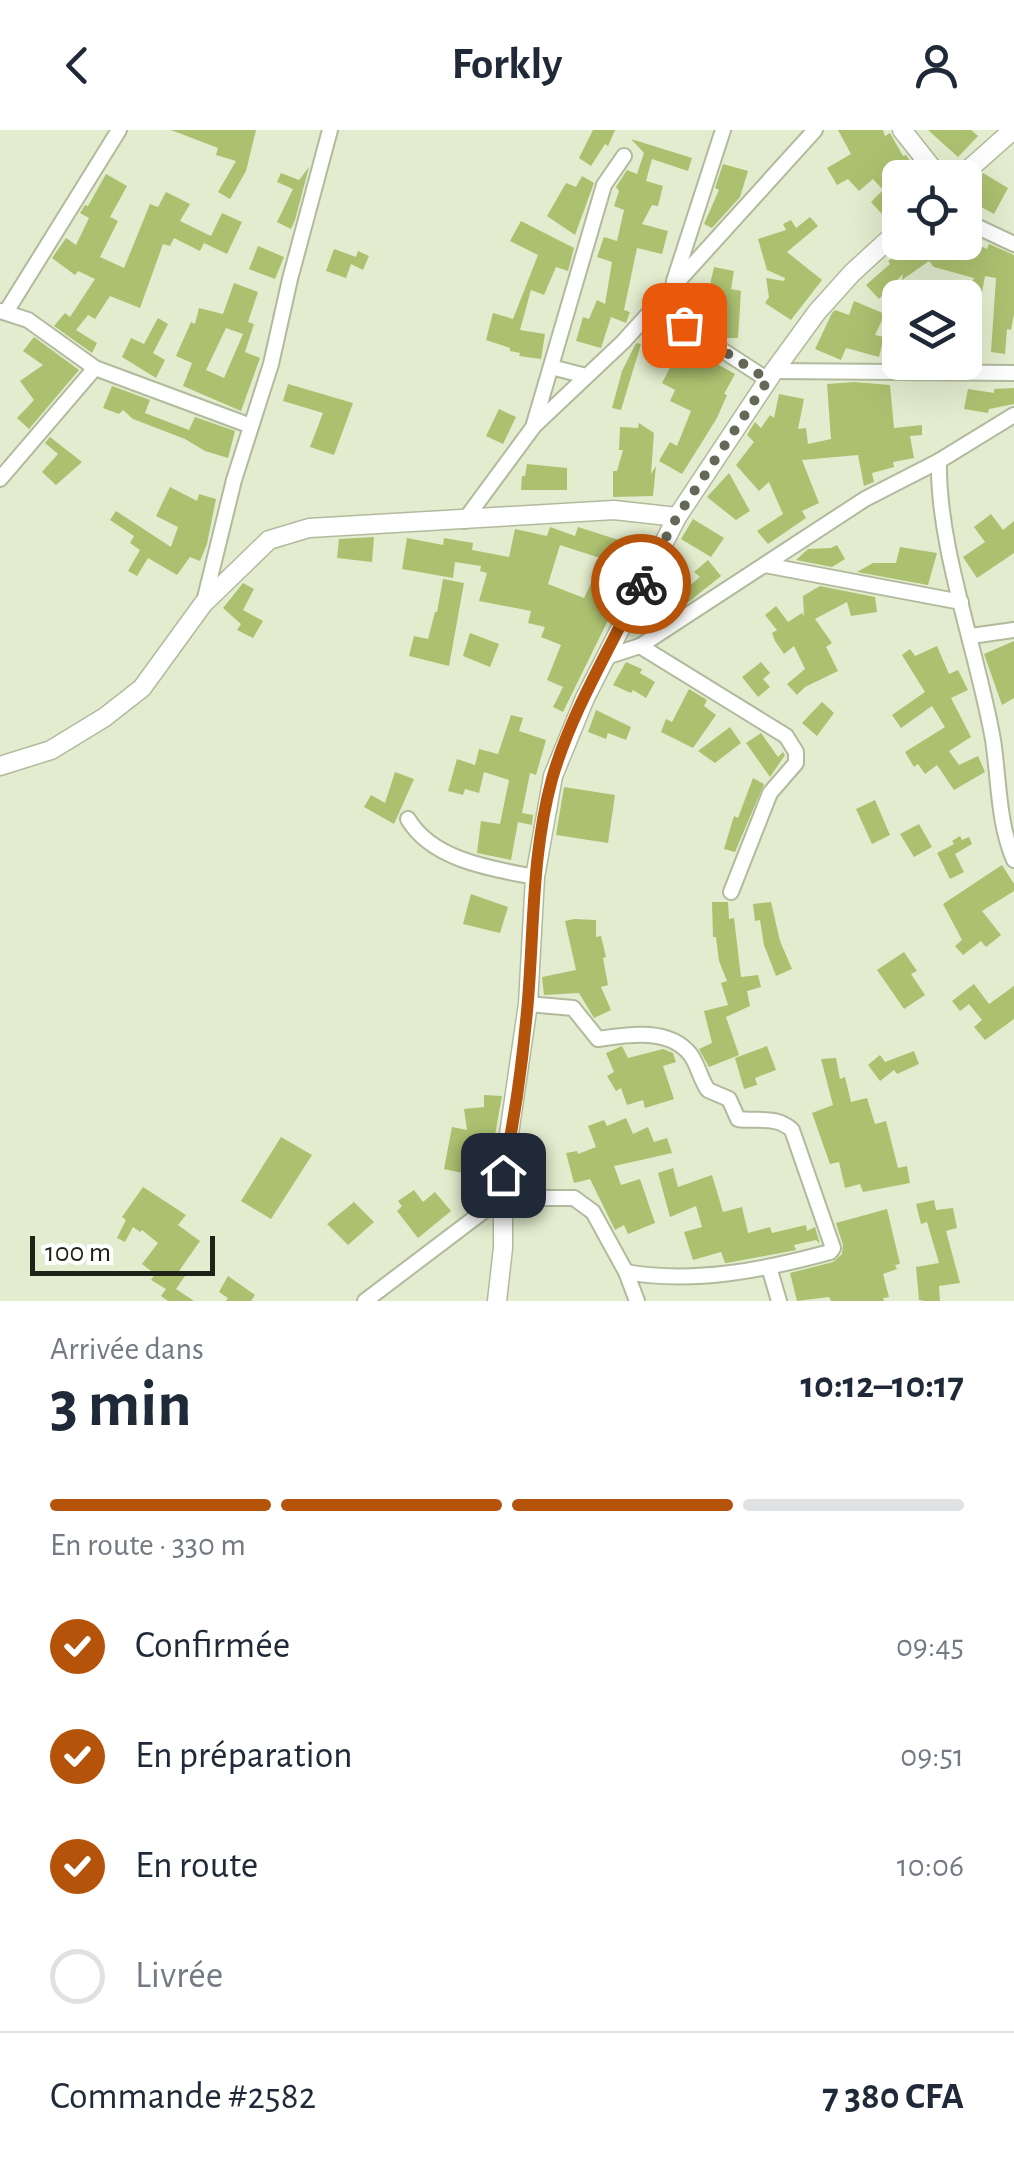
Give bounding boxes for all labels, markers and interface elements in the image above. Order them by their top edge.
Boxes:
icon: back [50,38,105,93]
icon: person [909,38,964,93]
text: Forkly [452,42,562,87]
map controls [882,160,982,380]
button: locate [882,160,982,260]
button: layers [882,280,982,380]
pin [642,283,727,368]
icon: bag [657,298,712,353]
courier [591,534,691,634]
icon: bike [614,557,669,612]
pin [461,1133,546,1218]
icon: home [476,1148,531,1203]
scale bar [30,1231,215,1276]
text: 100 m [45,1239,111,1267]
text: Arrivée dans [50,1333,204,1365]
text: 10:12–10:17 [800,1367,964,1405]
text: 3 min [50,1373,192,1438]
text: En route · 330 m [50,1529,246,1561]
icon: check [50,1619,105,1674]
text: Confirmée [135,1627,290,1665]
text: 09:45 [896,1630,964,1662]
icon: check [50,1729,105,1784]
text: En préparation [135,1737,353,1775]
text: 09:51 [900,1740,964,1772]
icon: check [50,1839,105,1894]
text: En route [135,1847,258,1885]
text: 10:06 [897,1850,964,1882]
text: Livrée [135,1957,223,1995]
text: Commande #2582 [50,2078,316,2116]
text: 7 380 CFA [822,2078,964,2116]

